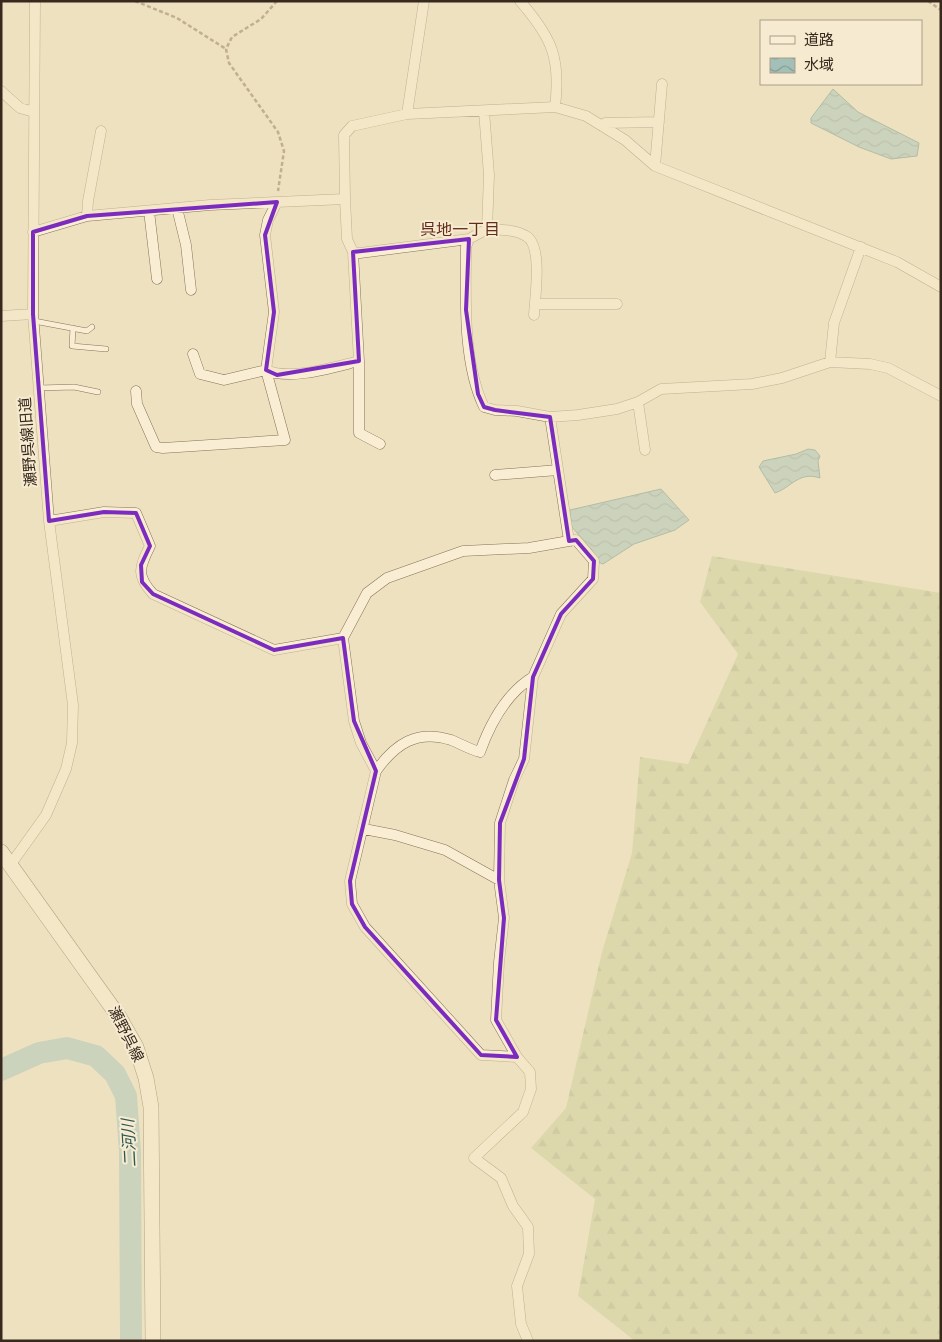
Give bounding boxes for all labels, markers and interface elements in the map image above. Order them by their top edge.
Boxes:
legend [760,20,922,85]
text: 道路 [804,32,834,48]
text: 水域 [804,57,834,73]
district label: 呉地一丁目 [420,221,500,238]
street label: 瀬野呉線旧道 [17,397,39,487]
street label: 瀬野呉線 [105,1004,147,1064]
water label: 二河川 [119,1117,139,1167]

